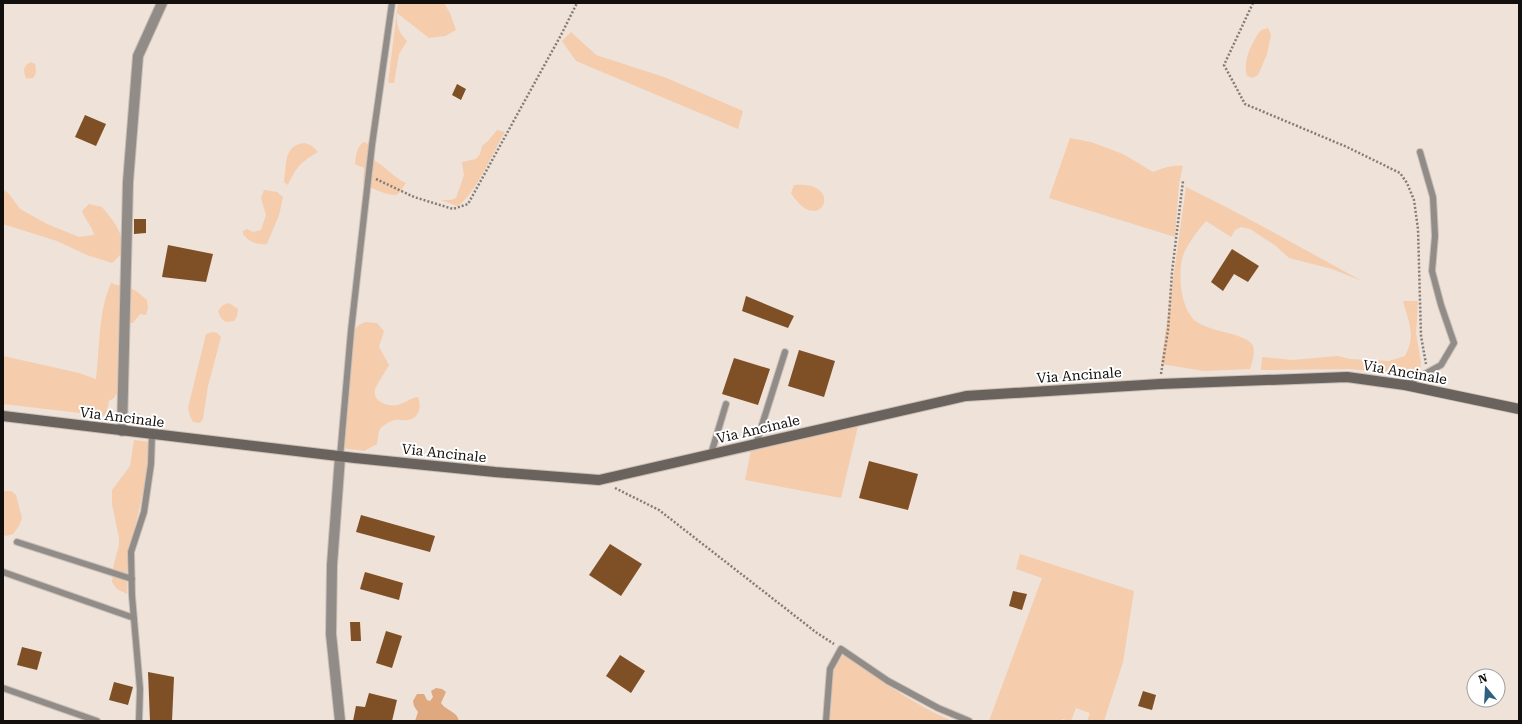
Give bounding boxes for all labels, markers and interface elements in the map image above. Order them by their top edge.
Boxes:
street label: Via Ancinale [1362,357,1449,387]
street label: Via Ancinale [1036,364,1122,386]
street label: Via Ancinale [79,404,166,430]
street label: Via Ancinale [715,412,802,446]
street label: Via Ancinale [401,441,487,465]
north arrow [1466,668,1506,708]
text: N [1477,671,1490,686]

